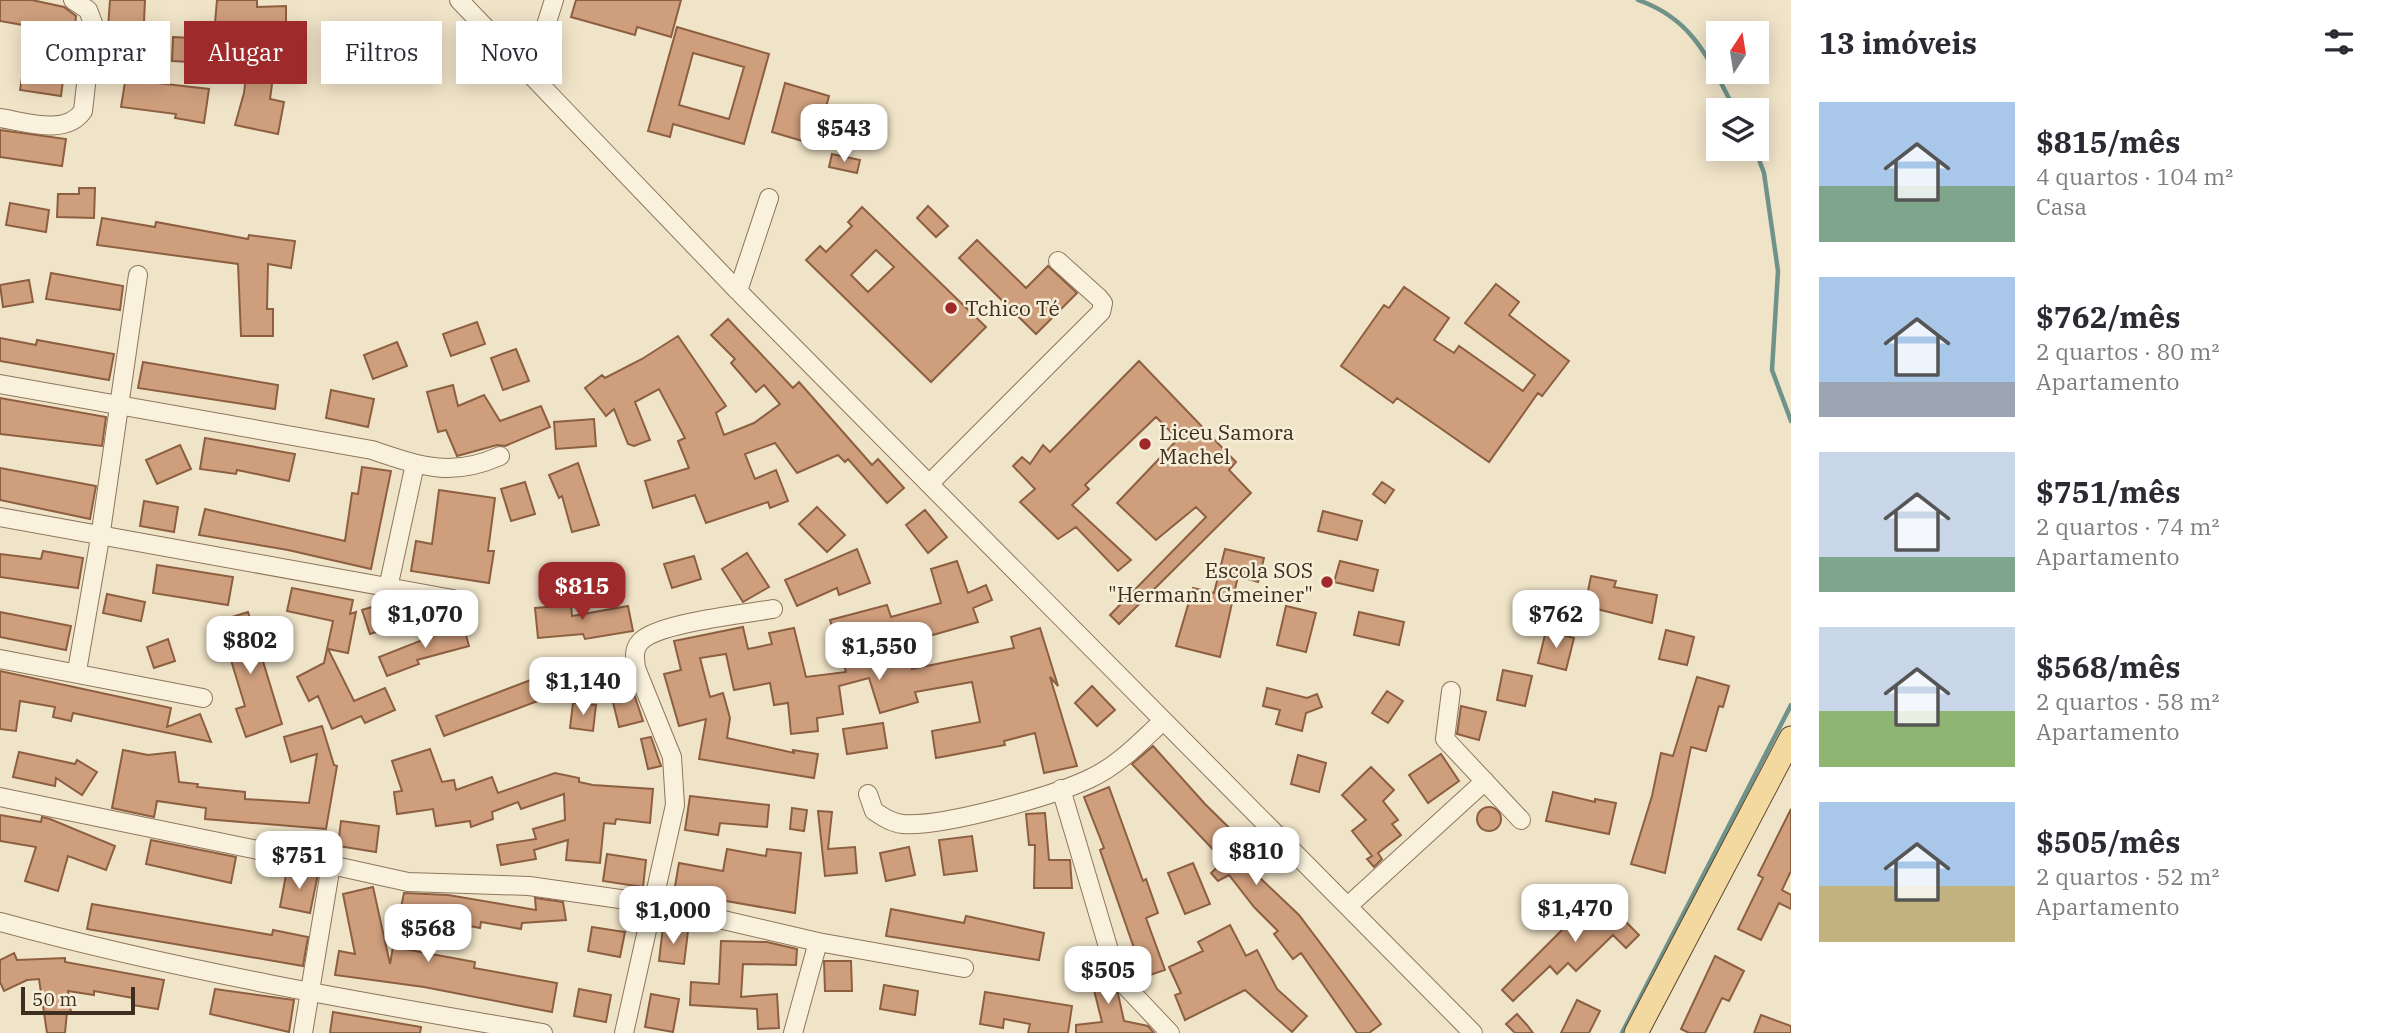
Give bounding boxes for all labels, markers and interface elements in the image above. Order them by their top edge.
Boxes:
chip: Comprar [21,21,170,84]
chip: Alugar [184,21,307,84]
chip: Filtros [321,21,442,84]
chip: Novo [456,21,562,84]
north arrow [1706,21,1769,84]
map controls [1706,21,1769,161]
text: 13 imóveis [1819,23,1977,62]
icon: filters [2320,23,2358,61]
button: layers [1706,98,1769,161]
pin: $543 [803,104,885,164]
text: $543 [816,112,872,142]
text: $815/mês [2036,122,2181,161]
icon: home [1875,130,1959,214]
text: 4 quartos · 104 m² [2036,161,2233,191]
text: Casa [2036,191,2087,221]
place label: Tchico Té [965,294,1060,322]
text: $762/mês [2036,297,2181,336]
marker: Tchico Té [943,300,959,316]
icon: home [1875,305,1959,389]
text: 2 quartos · 80 m² [2036,336,2219,366]
text: Apartamento [2036,366,2180,396]
place label: Liceu Samora Machel [1159,418,1294,470]
marker: Liceu Samora Machel [1137,436,1153,452]
text: $751/mês [2036,472,2181,511]
icon: home [1875,480,1959,564]
text: 2 quartos · 74 m² [2036,511,2219,541]
text: Apartamento [2036,541,2180,571]
place label: Escola SOS "Hermann Gmeiner" [1108,556,1313,608]
pin: $815 [541,562,623,622]
text: $815 [554,570,610,600]
marker: Escola SOS "Hermann Gmeiner" [1319,574,1335,590]
pin: $1,070 [368,590,482,650]
pin: $762 [1515,590,1597,650]
text: $1,070 [387,598,463,628]
text: $762 [1528,598,1584,628]
pin: $802 [209,616,291,676]
pin: $1,550 [822,622,936,682]
text: $802 [222,624,278,654]
text: $1,550 [841,630,917,660]
text: $568/mês [2036,647,2181,686]
icon: home [1875,655,1959,739]
pin: $1,140 [526,658,640,717]
text: $1,140 [545,665,621,695]
text: 2 quartos · 58 m² [2036,686,2219,716]
text: Apartamento [2036,716,2180,746]
text: $505/mês [2036,822,2181,861]
pin: $810 [1215,828,1297,887]
icon: home [1875,830,1959,914]
pin: $751 [258,832,340,891]
text: $810 [1228,835,1284,865]
text: $751 [271,839,327,869]
text: 2 quartos · 52 m² [2036,861,2219,891]
pin: $1,470 [1518,884,1632,944]
pin: $1,000 [616,886,730,946]
text: Apartamento [2036,891,2180,921]
text: $1,470 [1537,892,1613,922]
text: $1,000 [635,894,711,924]
pin: $568 [387,904,469,964]
text: $568 [400,912,456,942]
pin: $505 [1067,946,1149,1006]
text: $505 [1080,954,1136,984]
scale bar [21,984,135,1016]
text: 50 m [32,987,77,1011]

